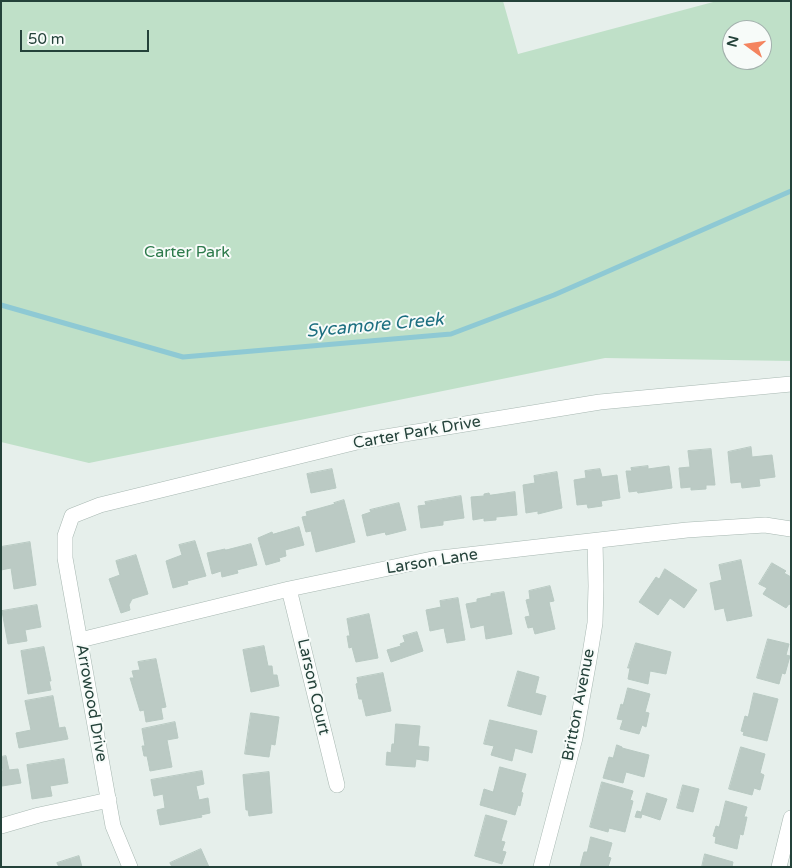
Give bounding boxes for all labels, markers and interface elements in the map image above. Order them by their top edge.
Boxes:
scale bar [22,20,151,52]
north arrow [722,20,772,70]
text: 50 m [28,30,65,48]
text: N [723,34,743,49]
park label: Carter Park [144,243,230,263]
water label: Sycamore Creek [305,309,445,343]
street label: Carter Park Drive [352,412,482,454]
street label: Larson Lane [385,545,479,579]
street label: Larson Court [293,637,333,737]
street label: Arrowood Drive [71,643,111,763]
street label: Britton Avenue [559,647,599,763]

